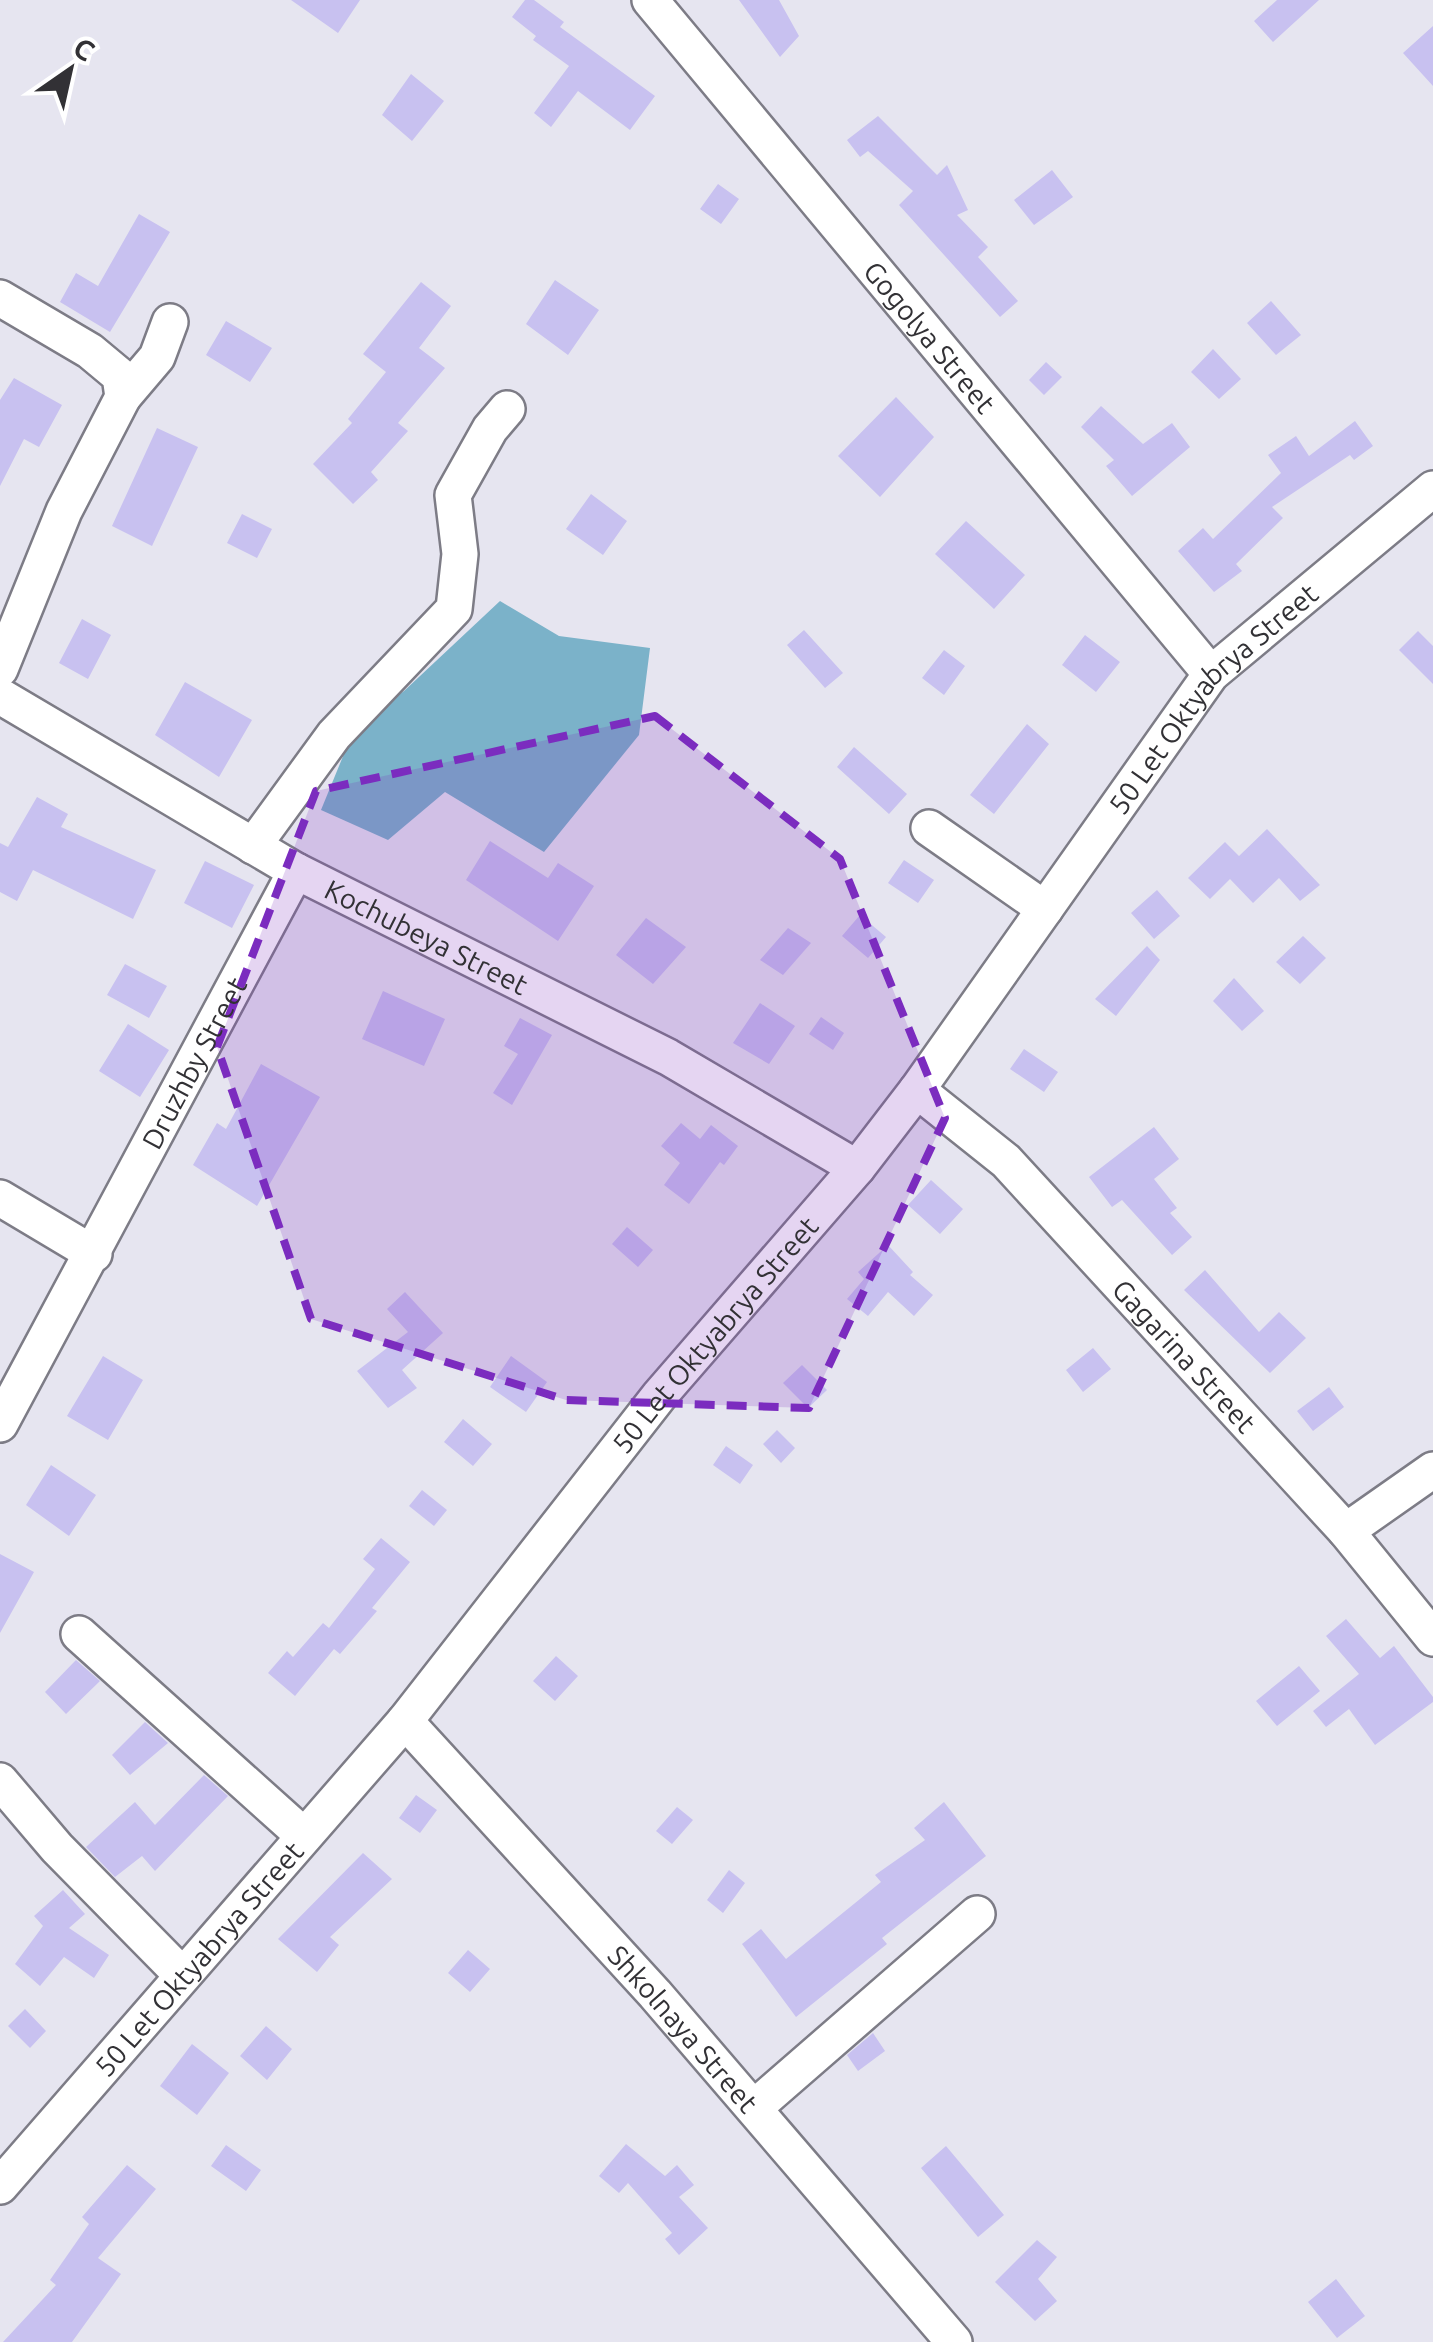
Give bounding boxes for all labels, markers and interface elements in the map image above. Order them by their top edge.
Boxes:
north arrow [20,20,120,120]
text: С [68,31,100,67]
street label: Gogolya Street [858,255,1002,419]
street label: 50 Let Oktyabrya Street [1102,577,1323,819]
street label: Kochubeya Street [320,873,533,1000]
street label: Druzhby Street [135,972,252,1154]
street label: 50 Let Oktyabrya Street [605,1210,823,1458]
street label: Gagarina Street [1107,1273,1262,1438]
street label: 50 Let Oktyabrya Street [88,1835,309,2082]
street label: Shkolnaya Street [603,1939,765,2118]

